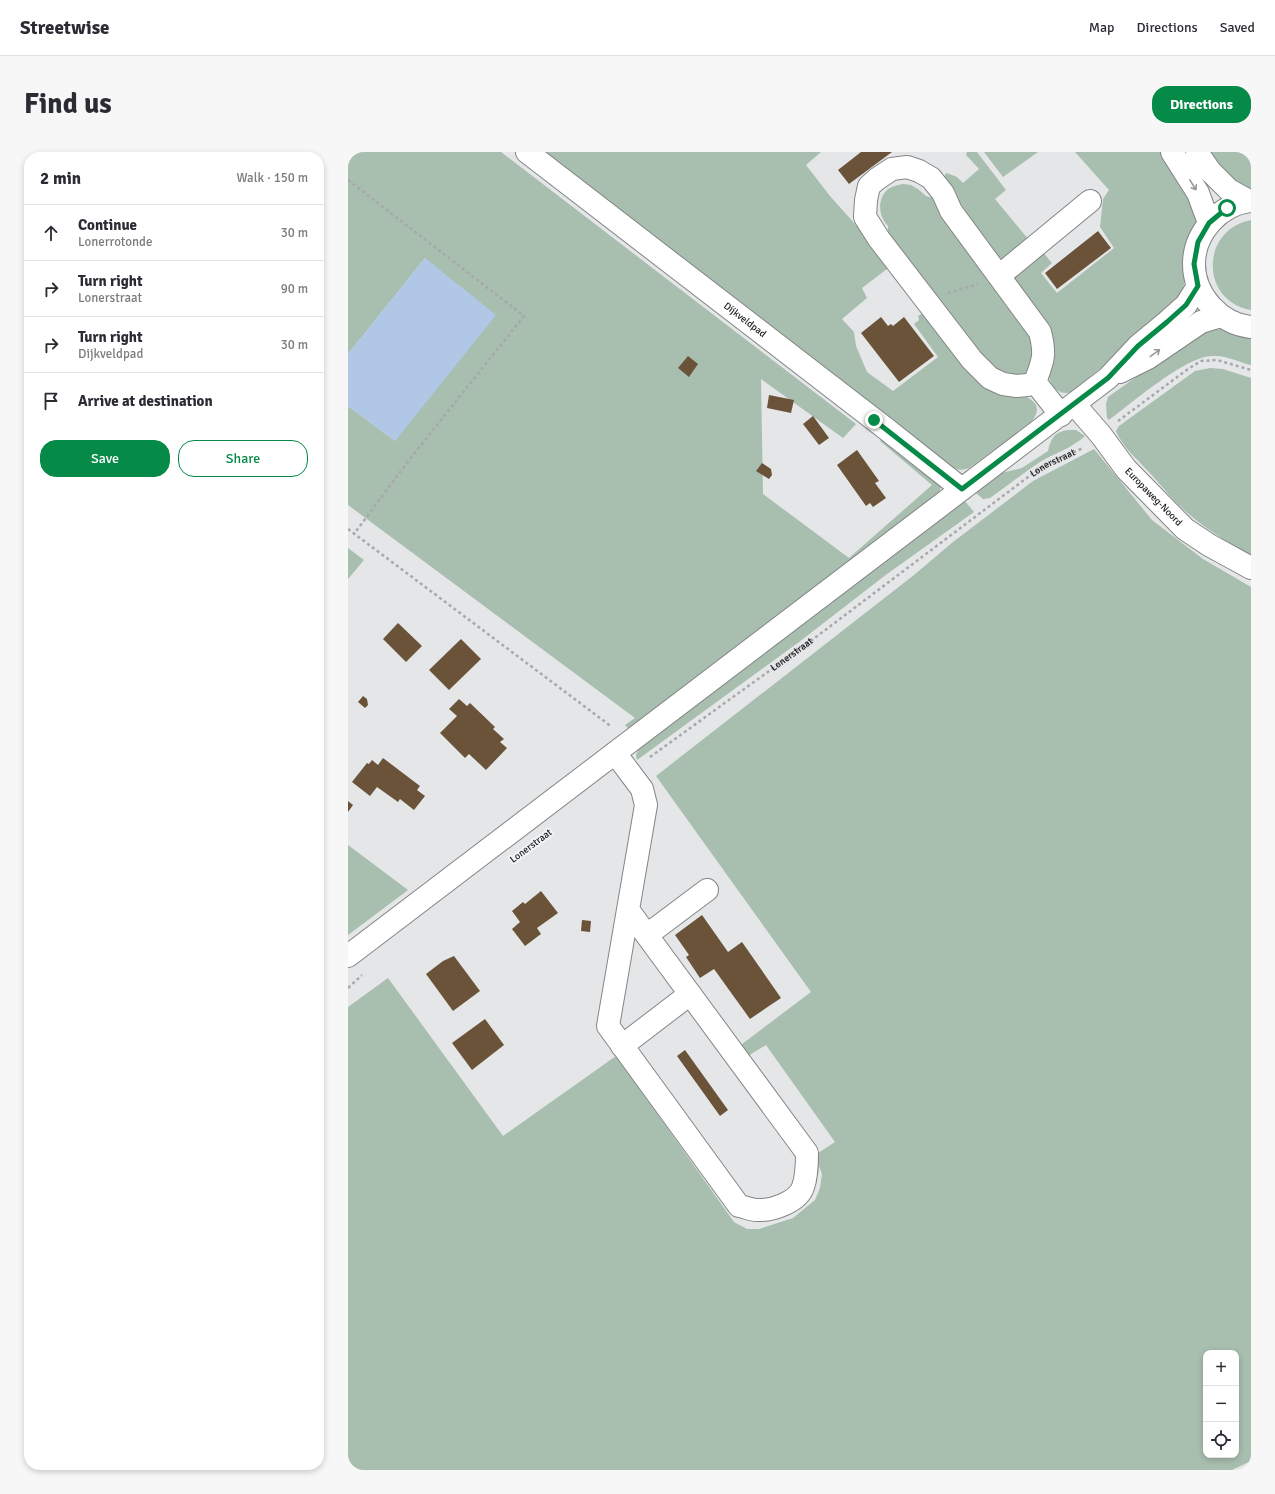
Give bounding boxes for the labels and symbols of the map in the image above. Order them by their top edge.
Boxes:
one-way arrow [1189,179,1197,190]
route start [1218,199,1236,217]
street label: Dijkveldpad [721,300,768,340]
one-way arrow [1149,349,1160,358]
route end [865,411,883,429]
street label: Lonerstraat [1028,446,1078,480]
street label: Europaweg-Noord [1122,465,1185,529]
street label: Lonerstraat [768,635,816,674]
street label: Lonerstraat [508,826,555,866]

